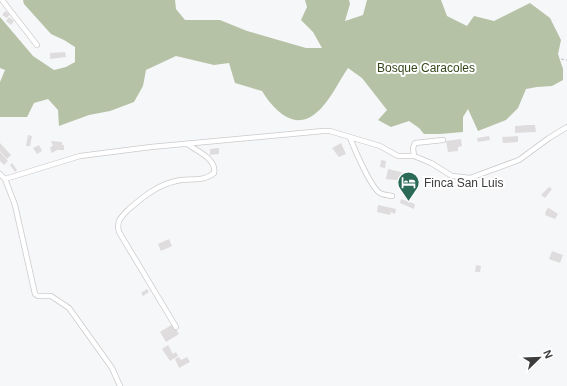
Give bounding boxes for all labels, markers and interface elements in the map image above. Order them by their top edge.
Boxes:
park label: Bosque Caracoles [377,61,475,75]
hotel icon: Finca San Luis [395,170,421,203]
place label: Finca San Luis [424,176,503,190]
north arrow [519,338,559,378]
text: N [541,348,555,360]

